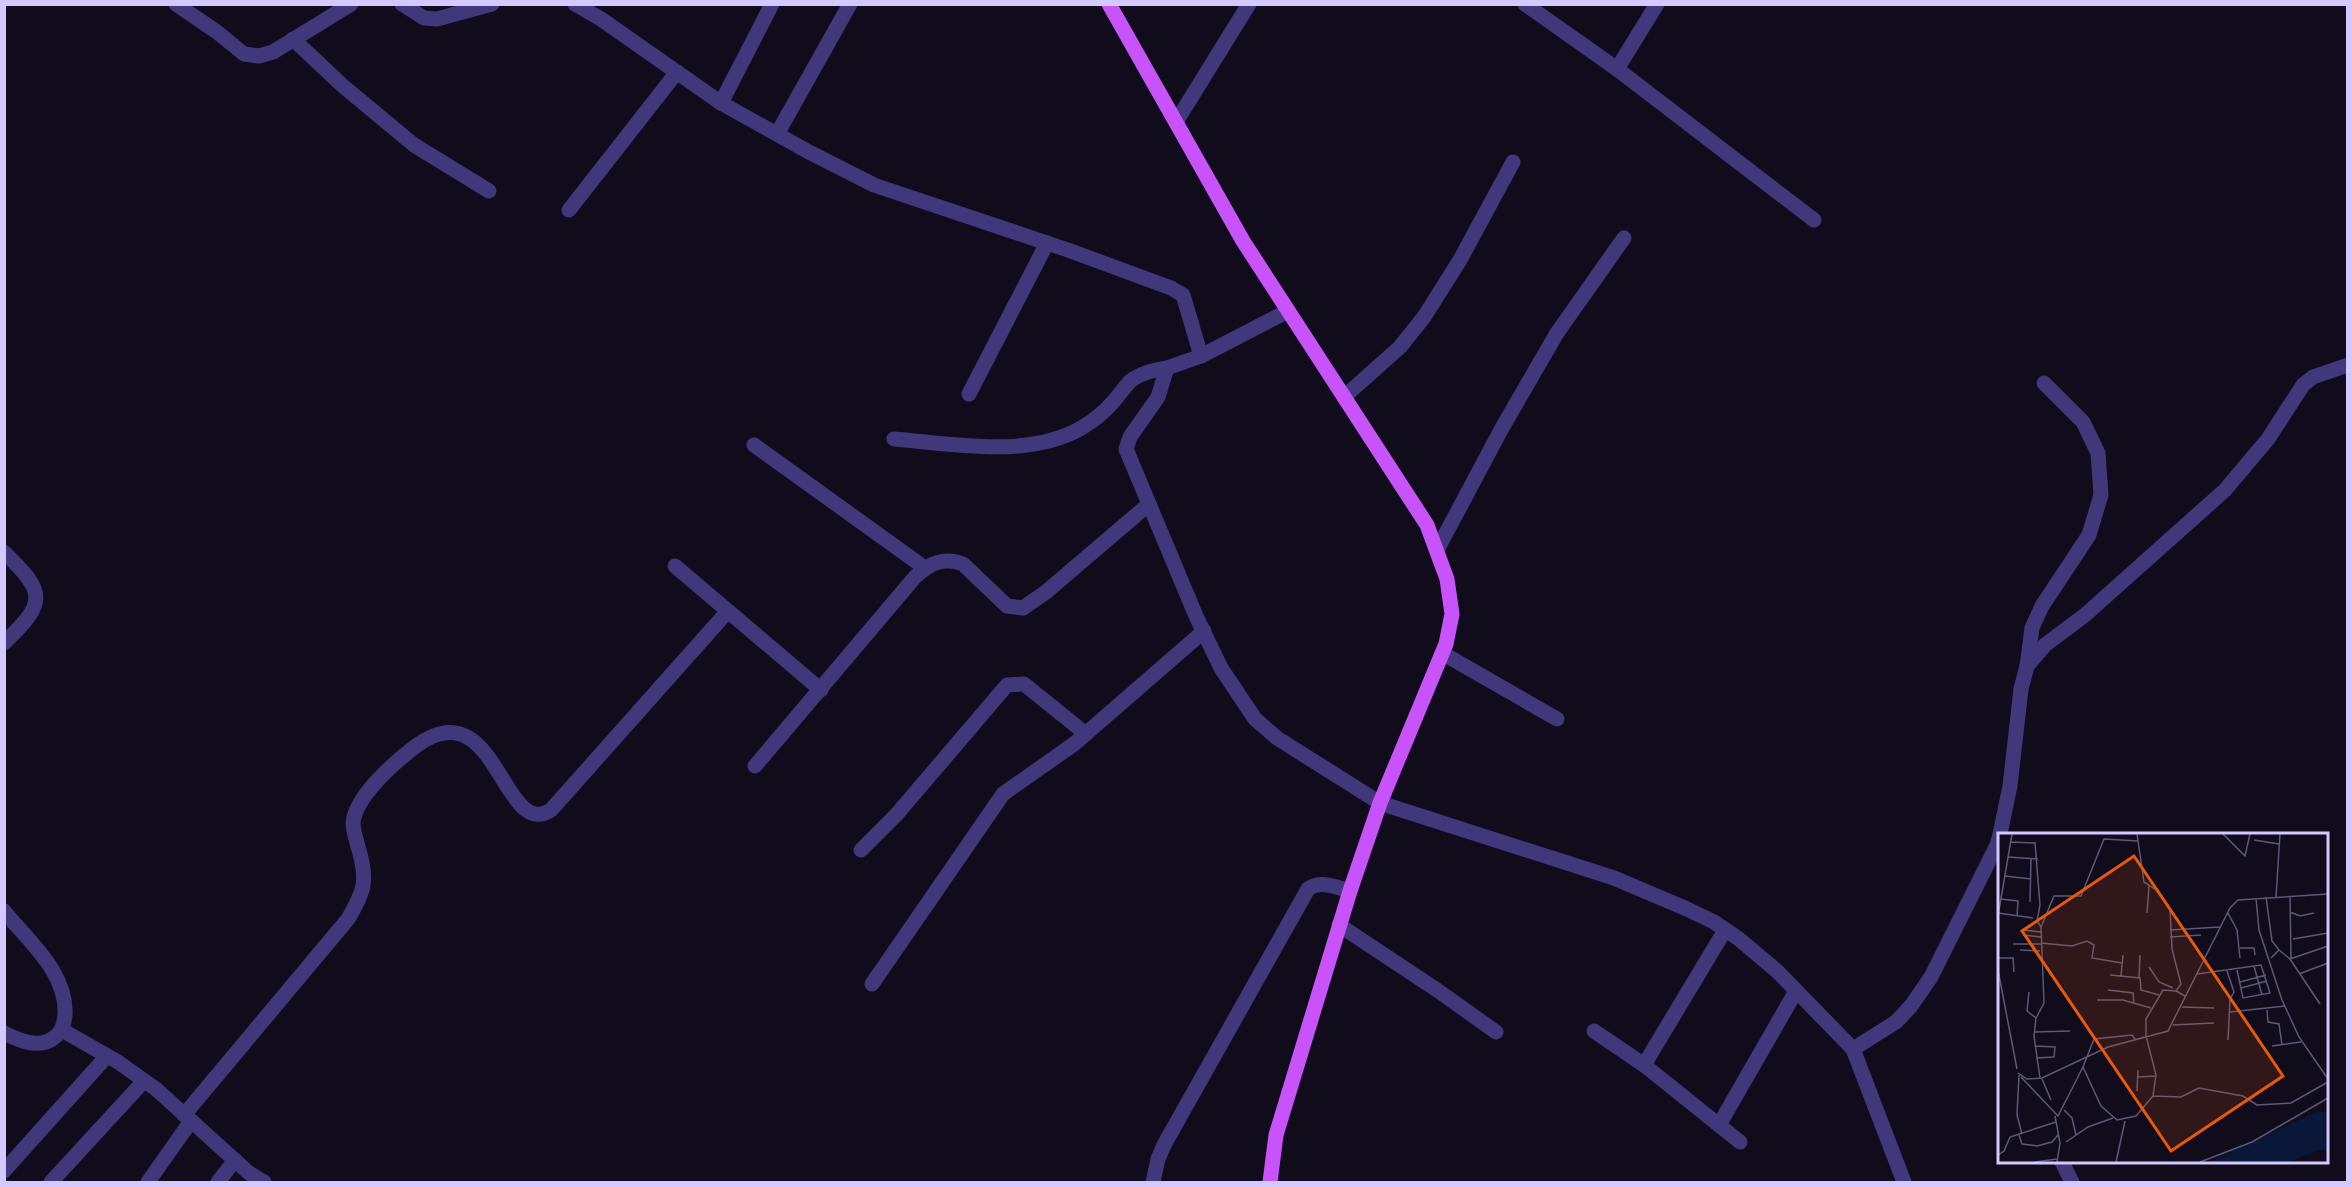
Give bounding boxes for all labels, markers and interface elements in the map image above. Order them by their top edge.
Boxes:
inset map [1998,833,2328,1163]

